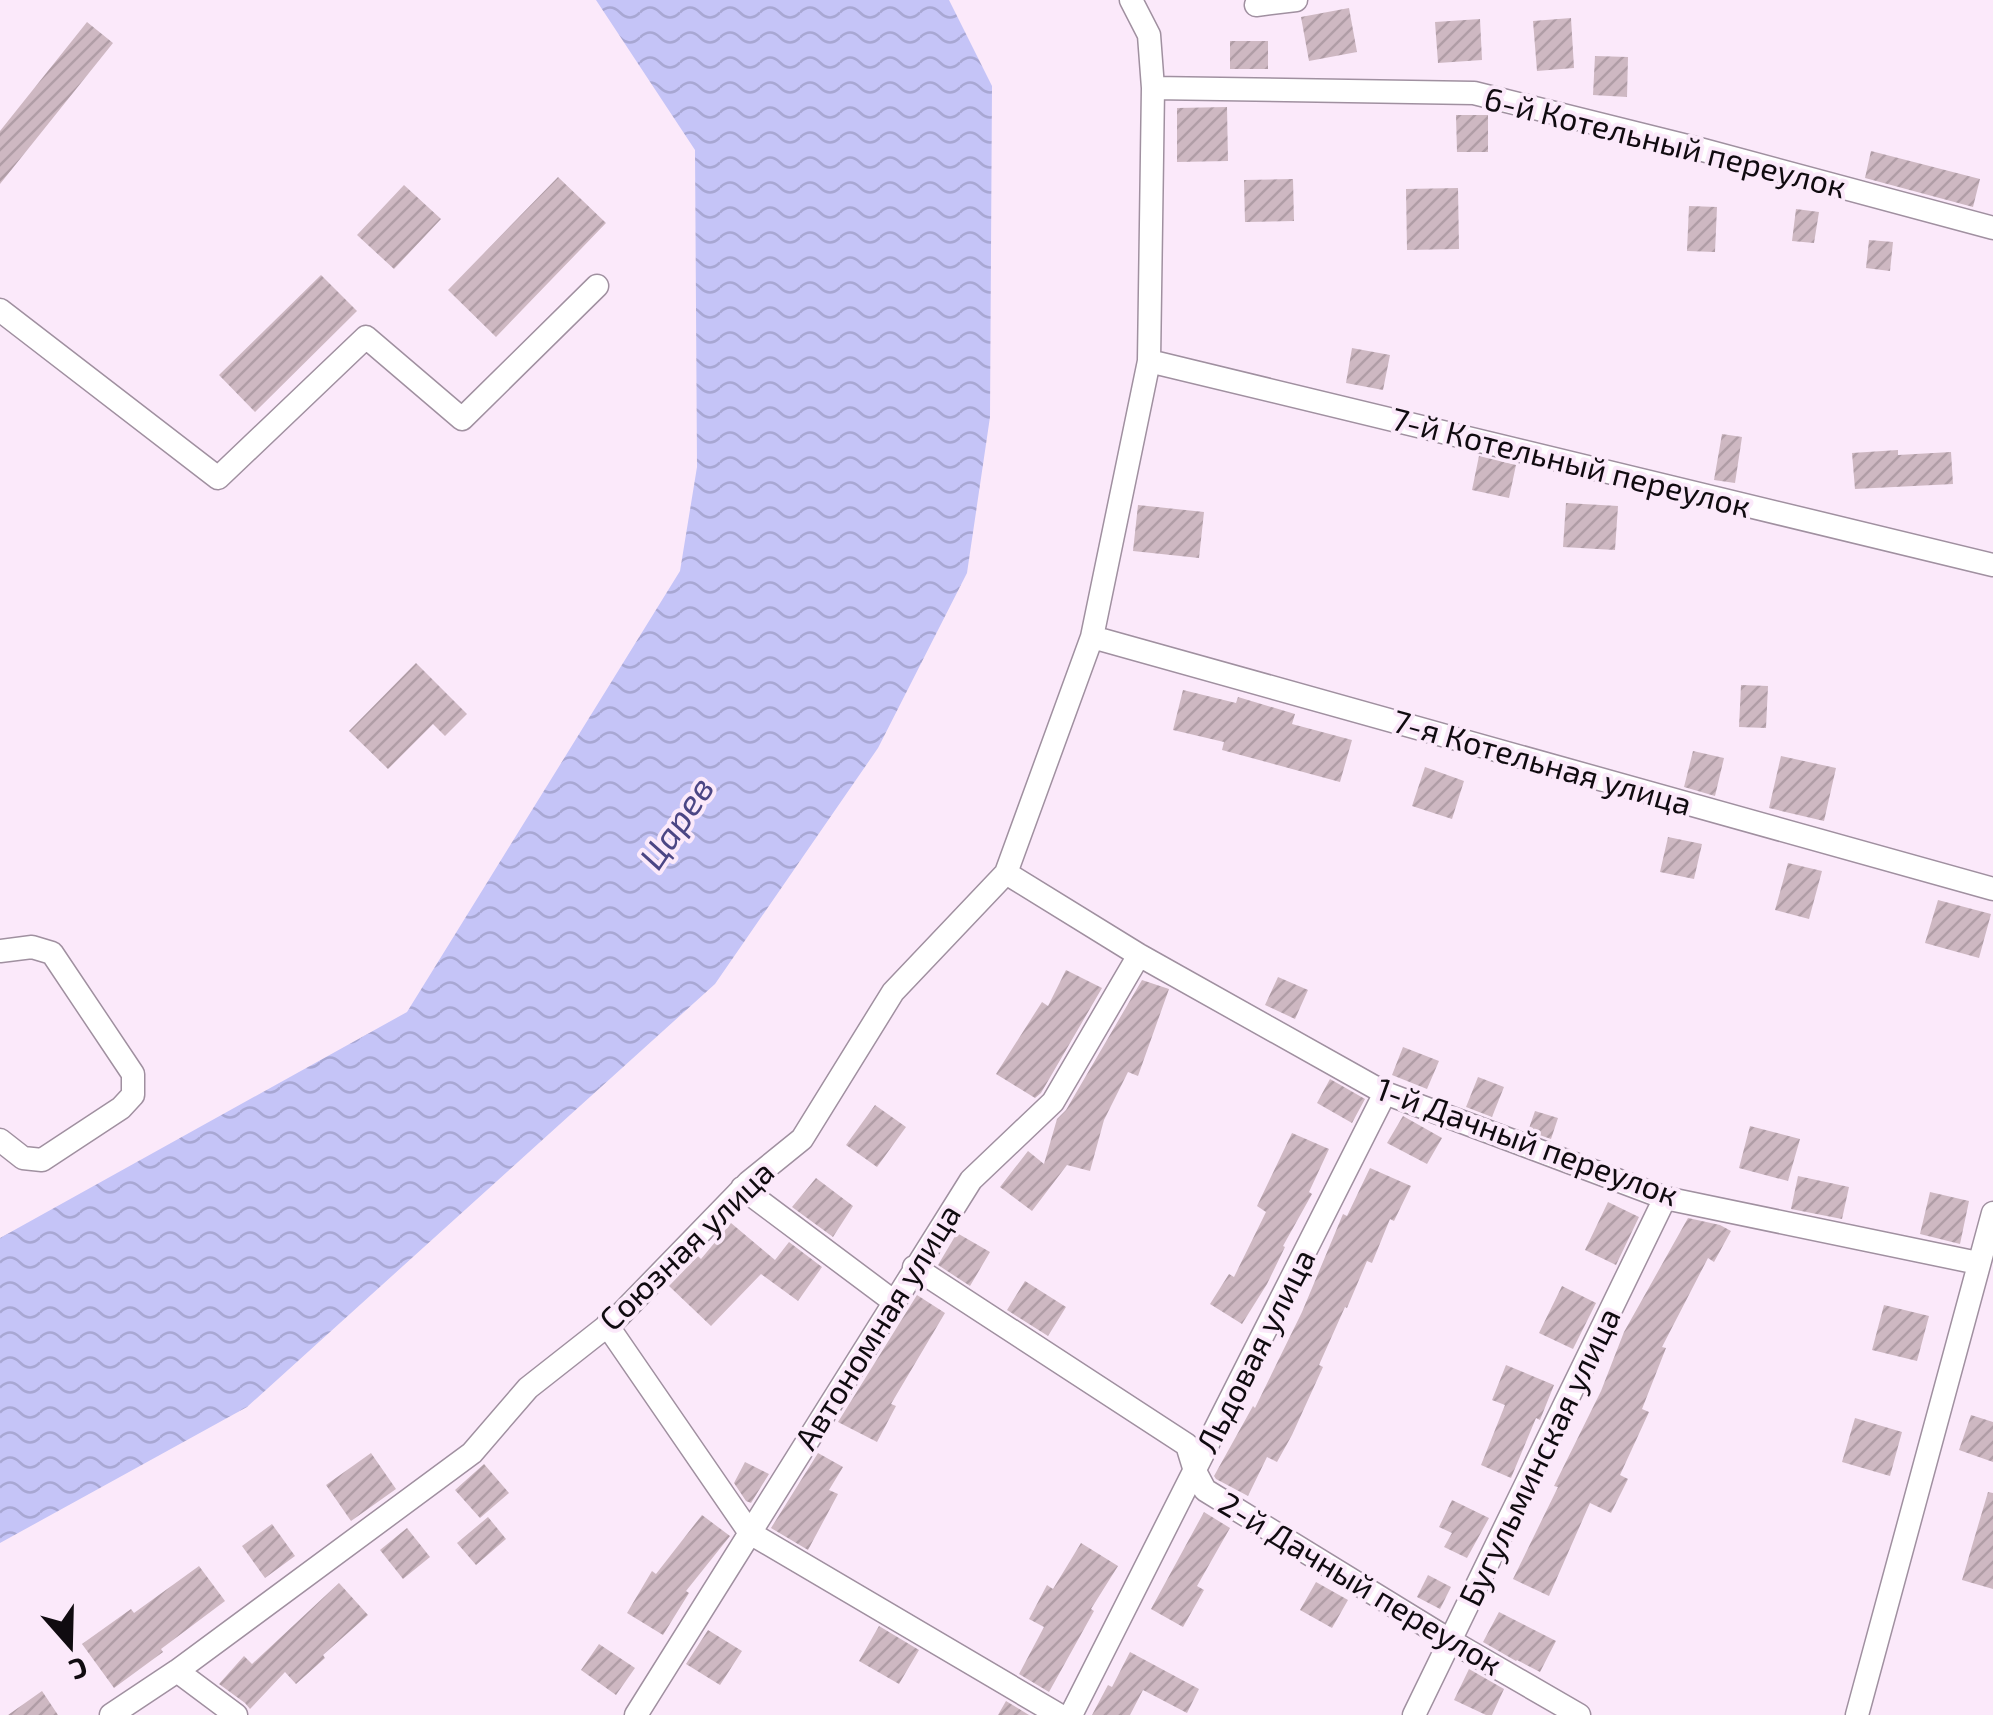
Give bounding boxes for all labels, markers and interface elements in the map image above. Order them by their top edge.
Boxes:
street label: 6-й Котельный переулок [1481,78,1850,205]
street label: 7-й Котельный переулок [1388,398,1755,525]
street label: 7-я Котельная улица [1389,700,1696,823]
water label: Царев [629,768,721,876]
street label: 1-й Дачный переулок [1371,1068,1684,1213]
street label: Союзная улица [590,1152,781,1338]
street label: Автономная улица [785,1196,968,1456]
street label: Льдовая улица [1187,1242,1323,1459]
street label: Бугульминская улица [1449,1301,1628,1612]
street label: 2-й Дачный переулок [1212,1483,1510,1683]
north arrow [20,1595,120,1695]
text: С [65,1651,92,1688]

